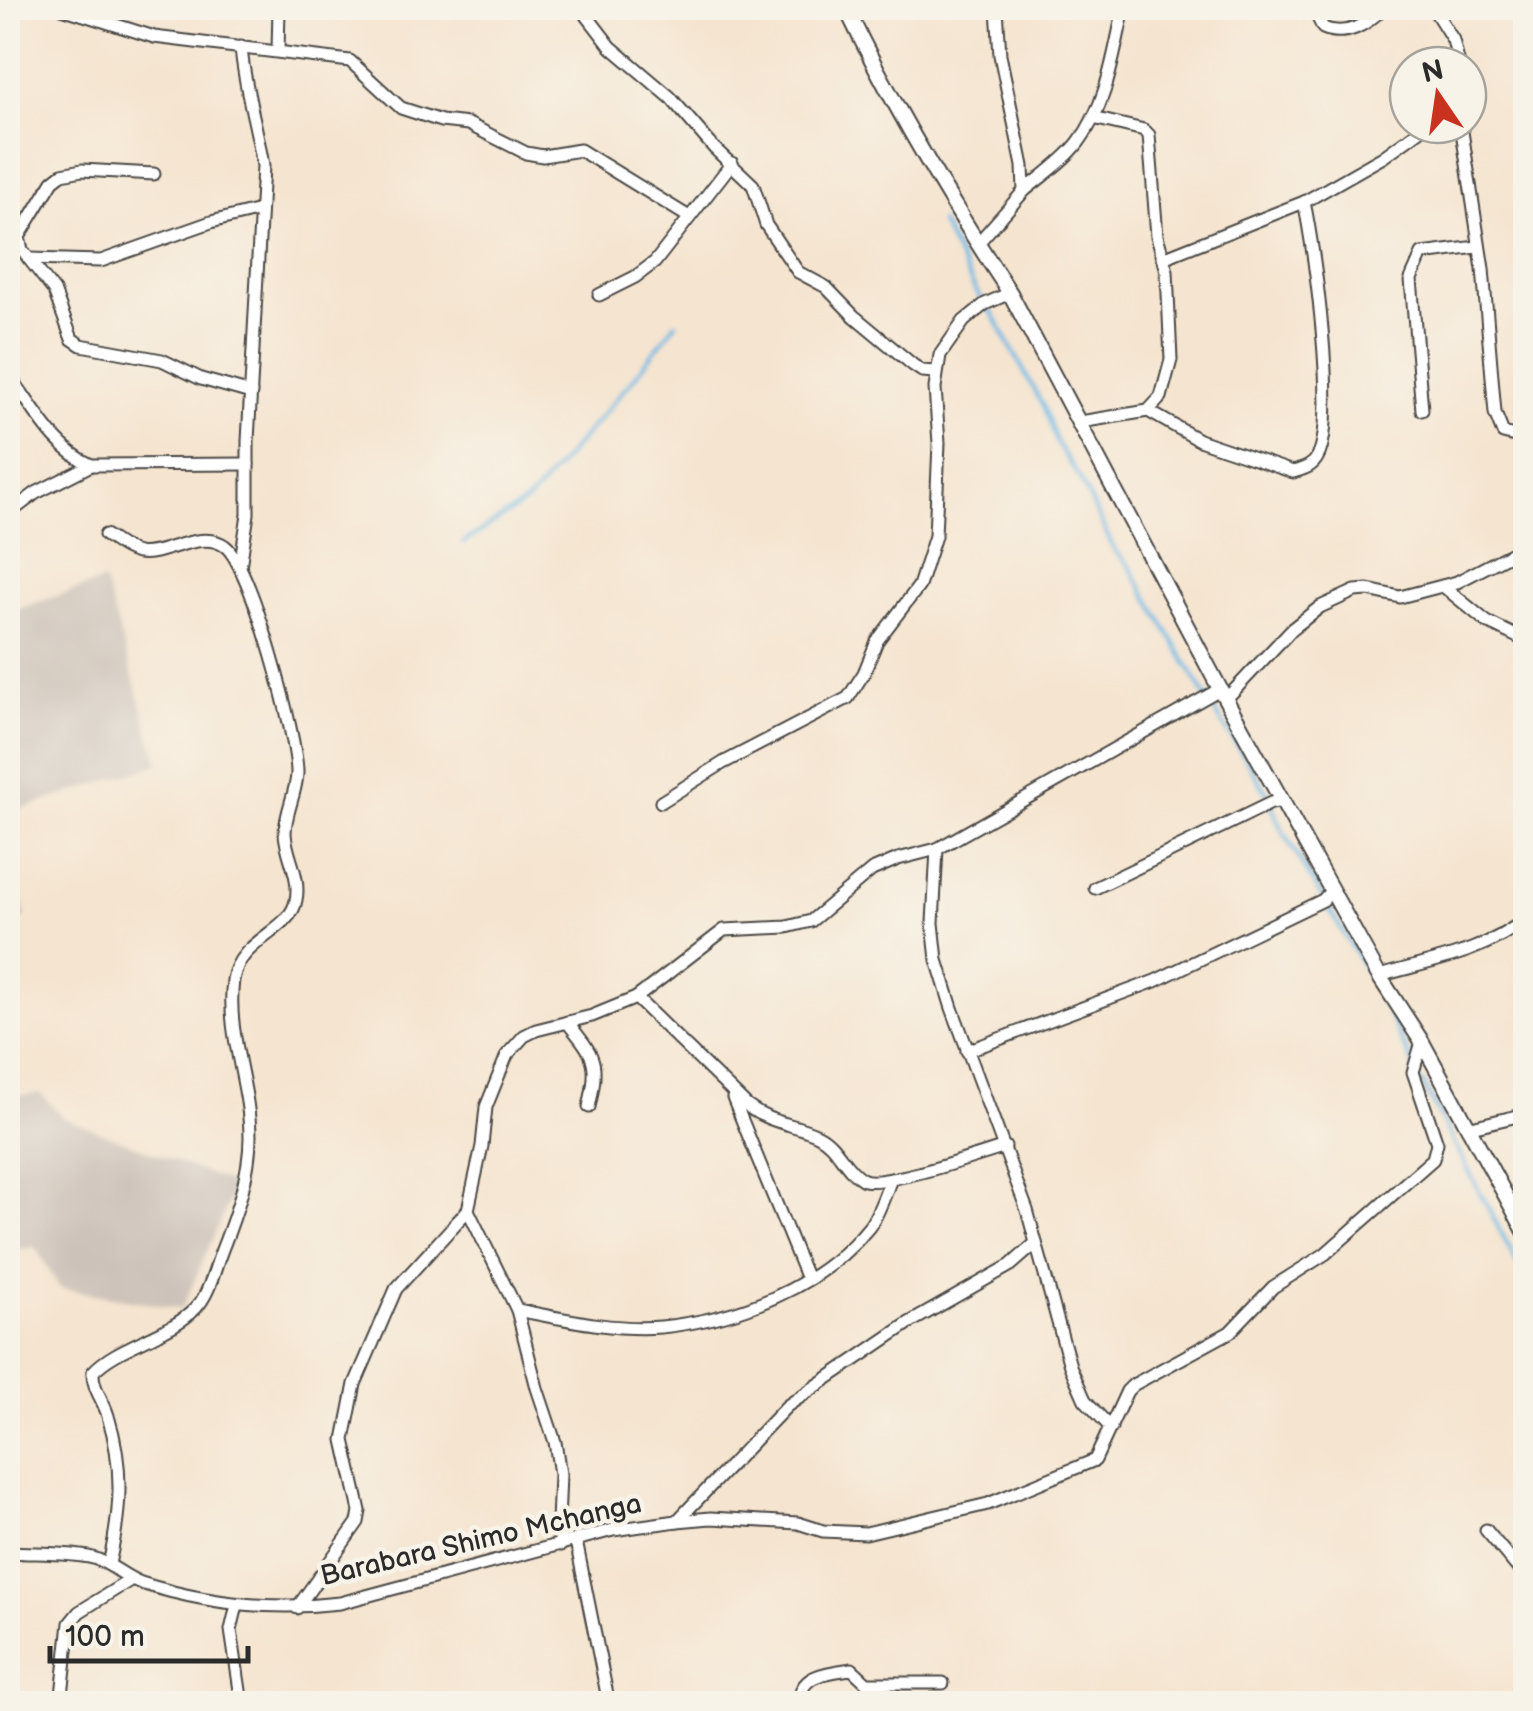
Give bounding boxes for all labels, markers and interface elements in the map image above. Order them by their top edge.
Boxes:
north arrow [1388,45,1488,145]
text: N [1419,54,1447,91]
street label: Barabara Shimo Mchanga [317,1487,645,1593]
scale bar [50,1601,248,1663]
text: 100 m [65,1619,145,1655]

